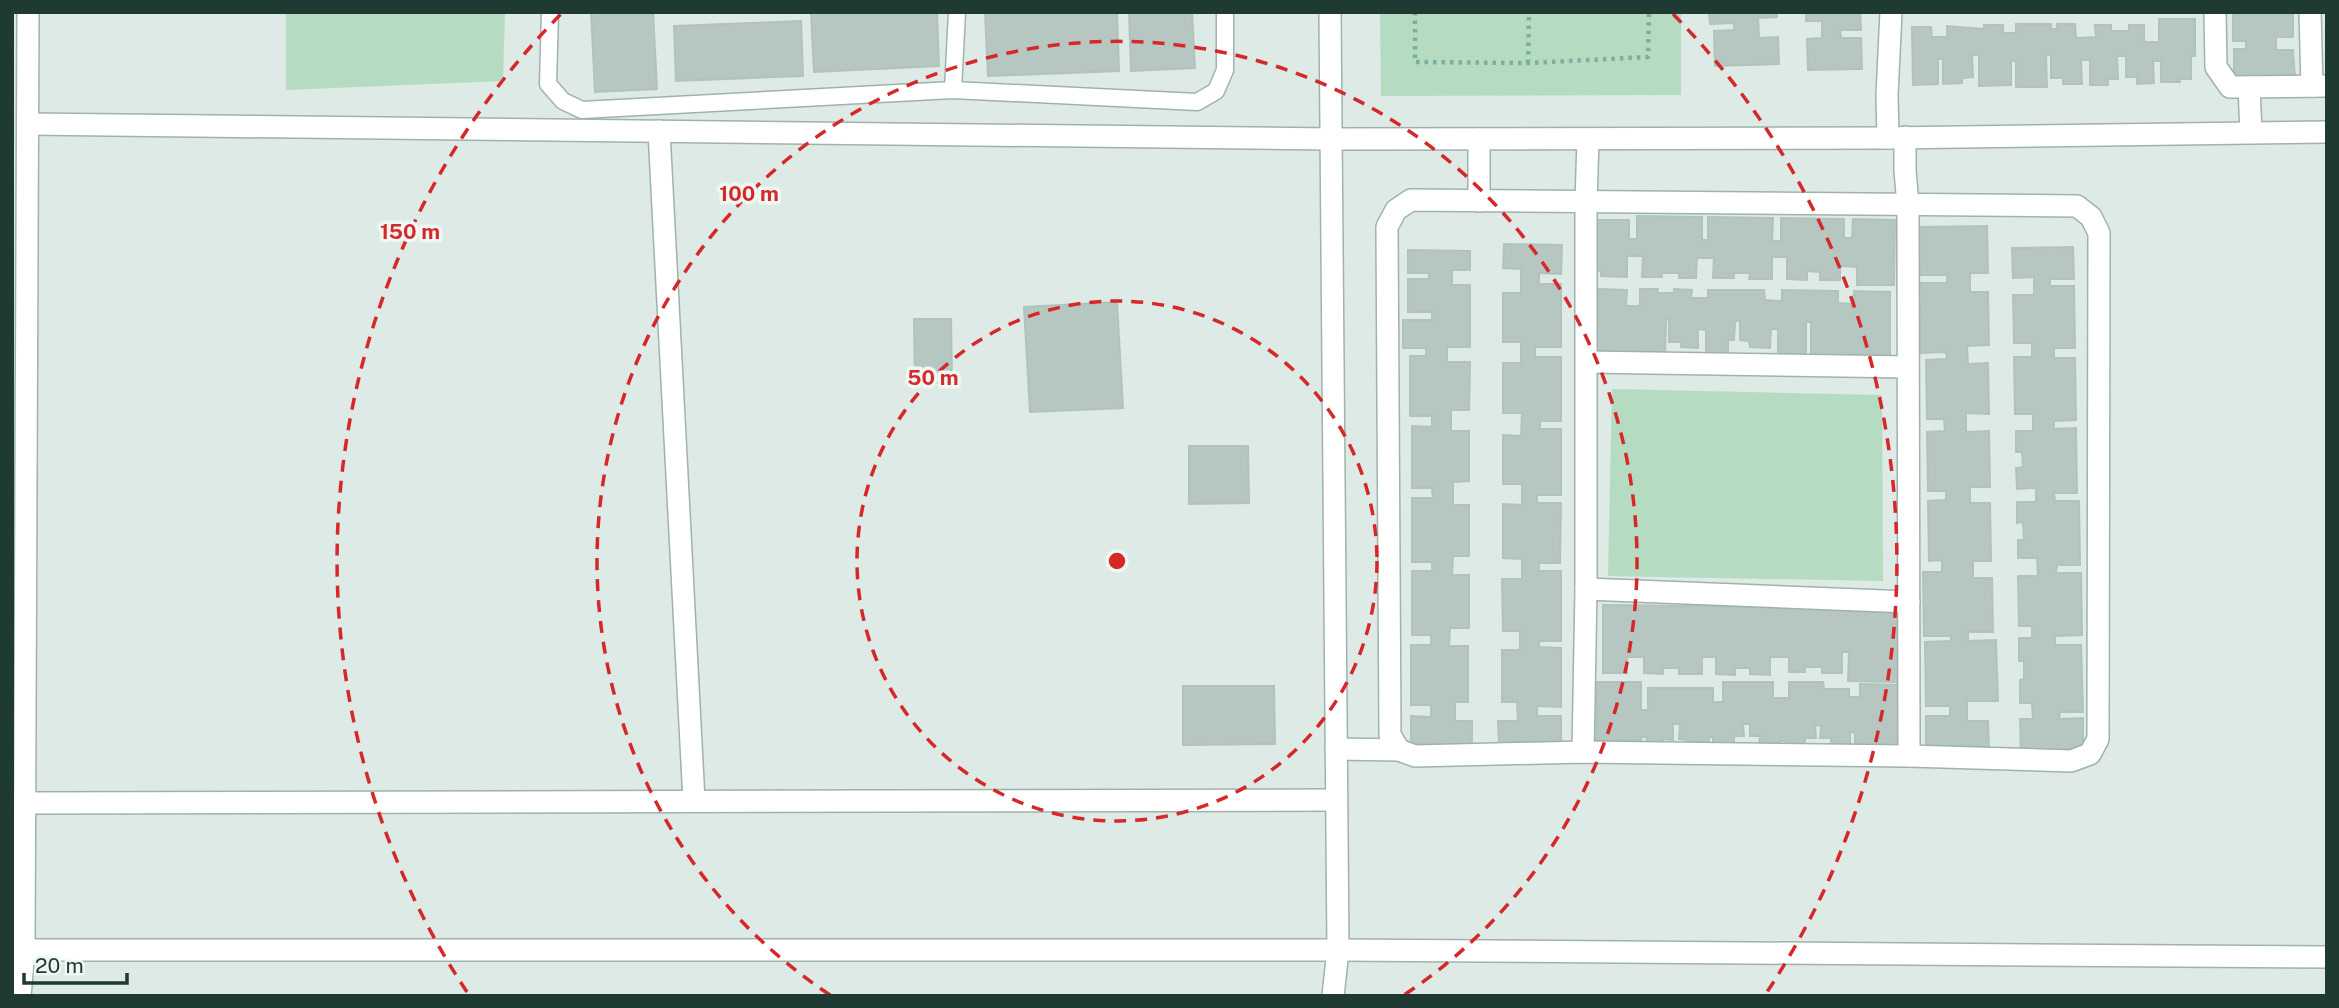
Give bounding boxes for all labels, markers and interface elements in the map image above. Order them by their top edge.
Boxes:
text: 100 m [719,181,779,206]
text: 150 m [380,219,440,244]
text: 50 m [907,365,959,390]
centre of rings [1105,549,1129,573]
scale bar [24,942,128,986]
text: 20 m [35,953,84,978]

